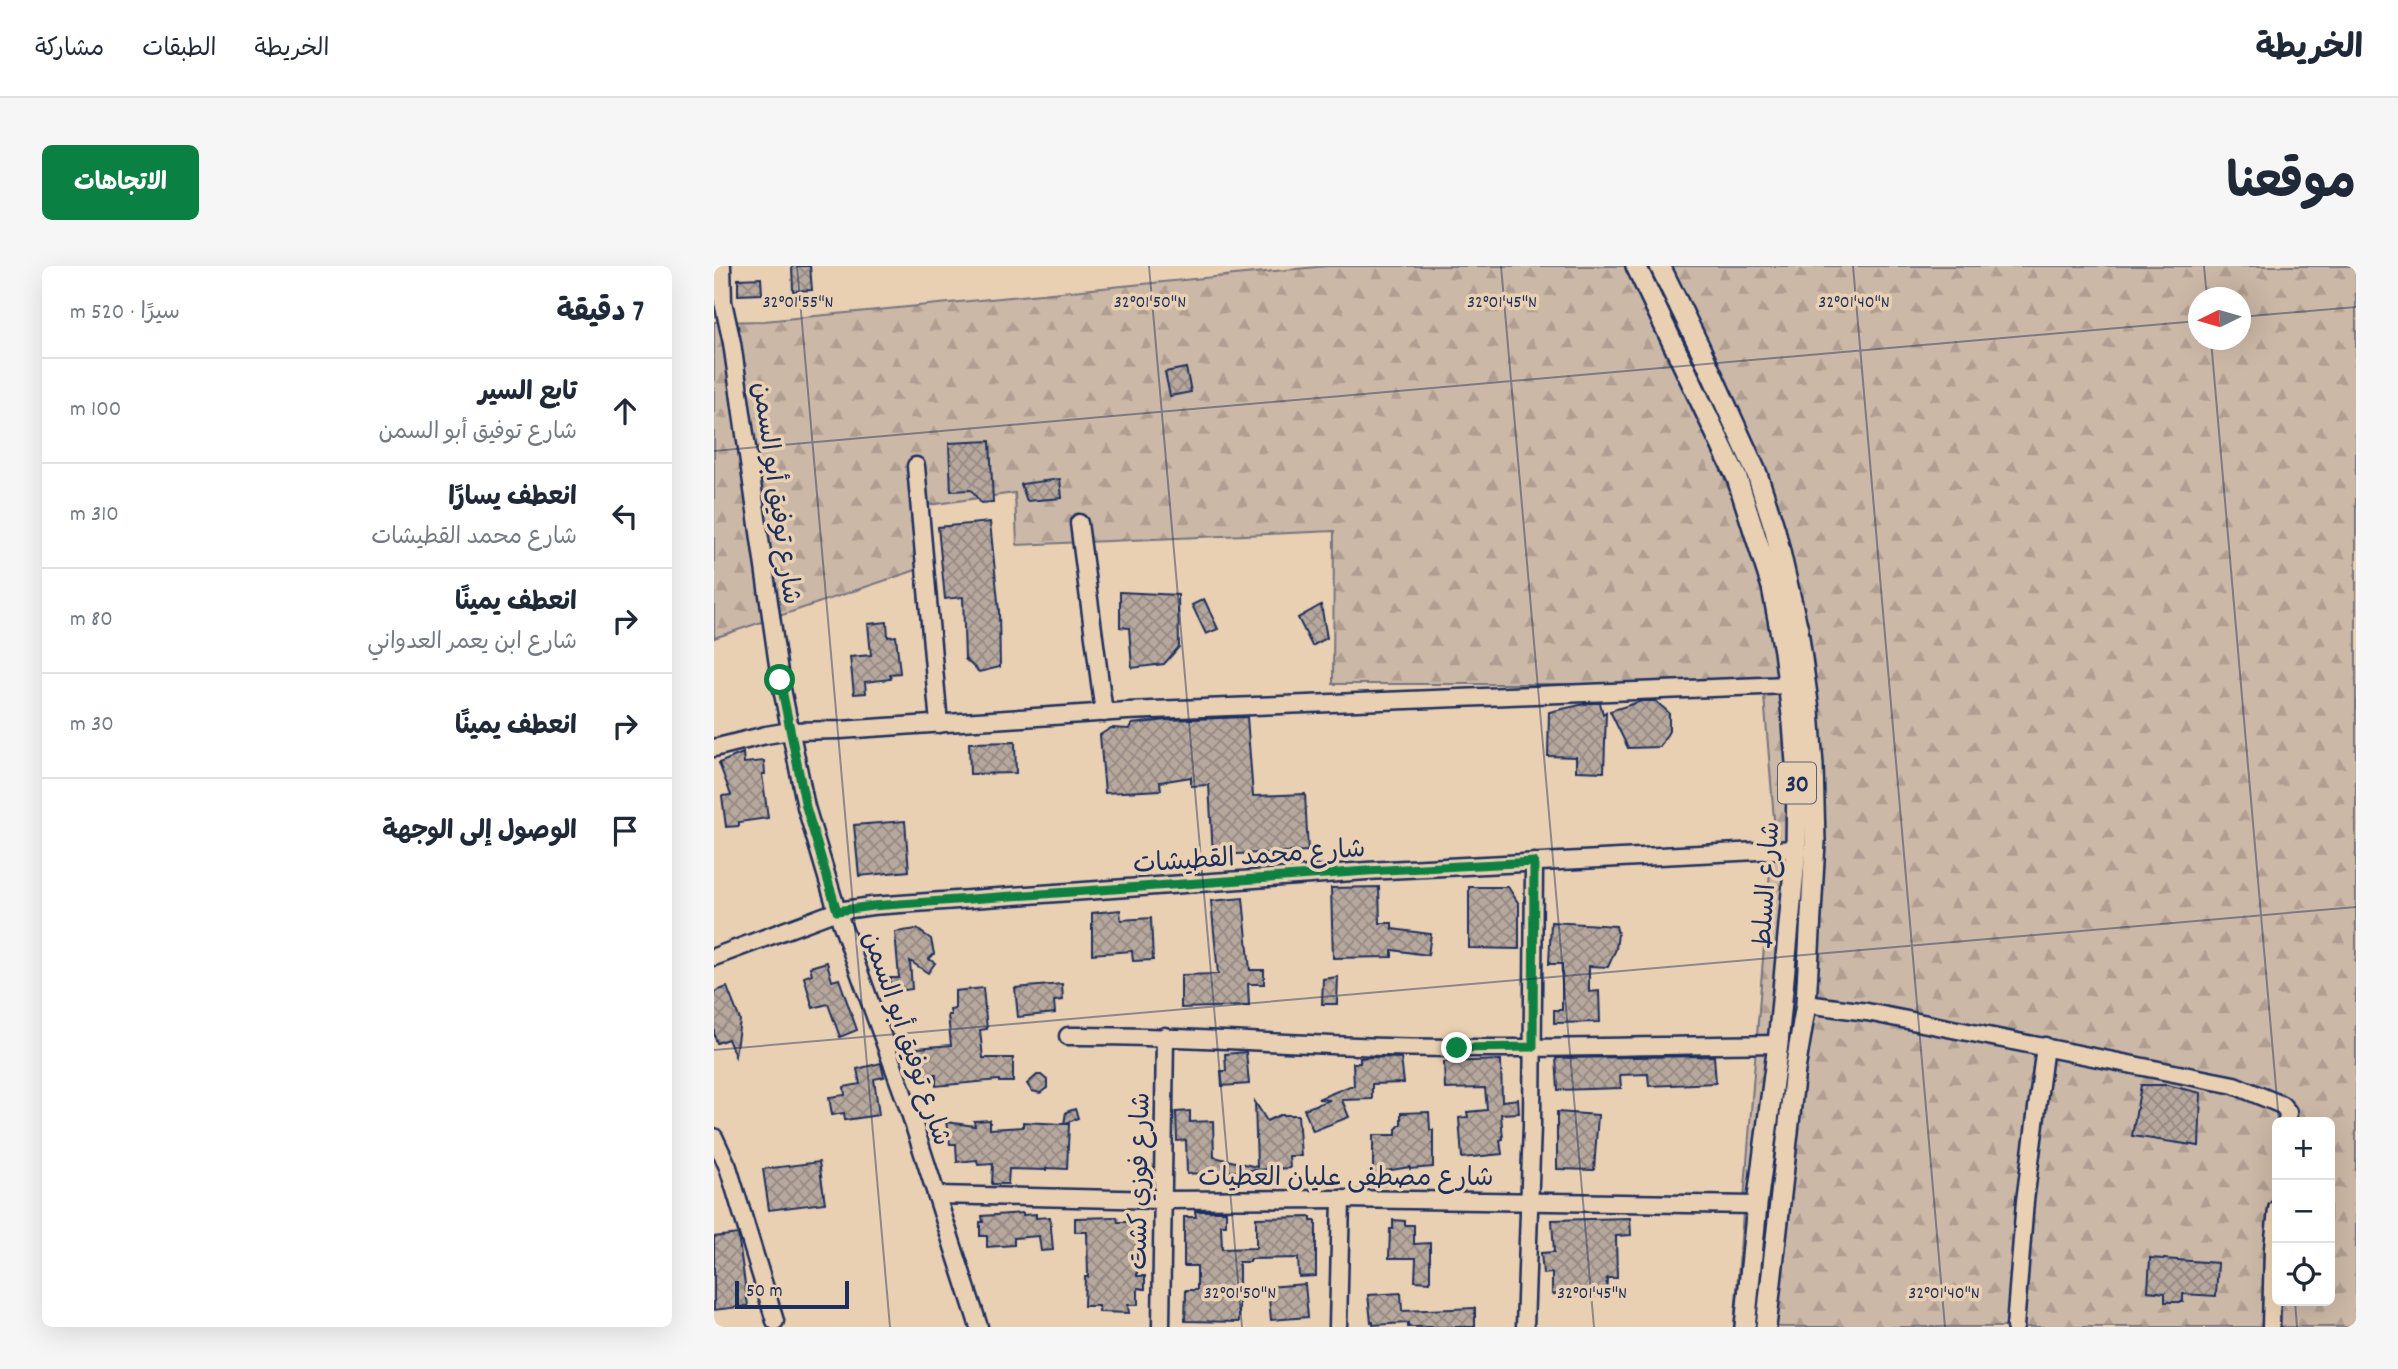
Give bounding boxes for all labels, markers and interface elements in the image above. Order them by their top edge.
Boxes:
text: الخريطة [2256,27,2363,74]
text: مشاركة [35,33,104,67]
text: الطبقات [142,33,217,67]
text: الخريطة [255,33,329,67]
button: الاتجاهات [42,145,199,220]
text: موقعنا [2226,151,2356,221]
north arrow [2188,287,2251,350]
text: 32°01'55"N [763,291,833,316]
text: 32°01'50"N [1114,291,1186,316]
text: 32°01'45"N [1467,291,1537,316]
text: 32°01'40"N [1818,291,1890,316]
text: 7 دقيقة [556,293,644,336]
text: سيرًا · 520 m [70,297,180,330]
text: تابع السير [478,375,577,412]
street label: شارع توفيق أبو السمن [741,380,808,607]
icon: ahead [606,392,644,430]
text: 100 m [70,394,121,427]
text: شارع توفيق أبو السمن [379,417,577,450]
text: انعطف يسارًا [448,480,577,517]
icon: left [606,497,644,535]
text: 310 m [70,499,119,532]
text: شارع محمد القطيشات [371,522,577,555]
text: انعطف يمينًا [455,585,577,622]
icon: right [606,602,644,640]
text: 80 m [70,604,113,637]
text: شارع ابن يعمر العدواني [367,627,577,660]
route start [764,664,795,695]
icon: right [606,707,644,745]
text: 30 m [70,709,114,742]
text: انعطف يمينًا [455,709,577,746]
road number: 30 [1778,762,1816,804]
icon: arrive [606,812,644,850]
text: الوصول إلى الوجهة [382,814,577,851]
street label: شارع السلط [1746,820,1791,950]
street label: شارع محمد القطيشات [1132,832,1367,885]
street label: شارع توفيق أبو السمن [851,927,959,1151]
route end [1441,1032,1472,1063]
street label: شارع فوزي كشت [1121,1092,1162,1270]
map controls [2272,1117,2335,1306]
button: + [2272,1117,2335,1180]
street label: شارع مصطفى عليان العطيات [1198,1161,1494,1198]
button: − [2272,1180,2335,1243]
button: locate [2272,1243,2335,1306]
scale bar [735,1278,849,1310]
text: 50 m [746,1279,783,1306]
text: 32°01'50"N [1204,1282,1276,1307]
text: 32°01'45"N [1557,1282,1627,1307]
text: 32°01'40"N [1908,1282,1980,1307]

